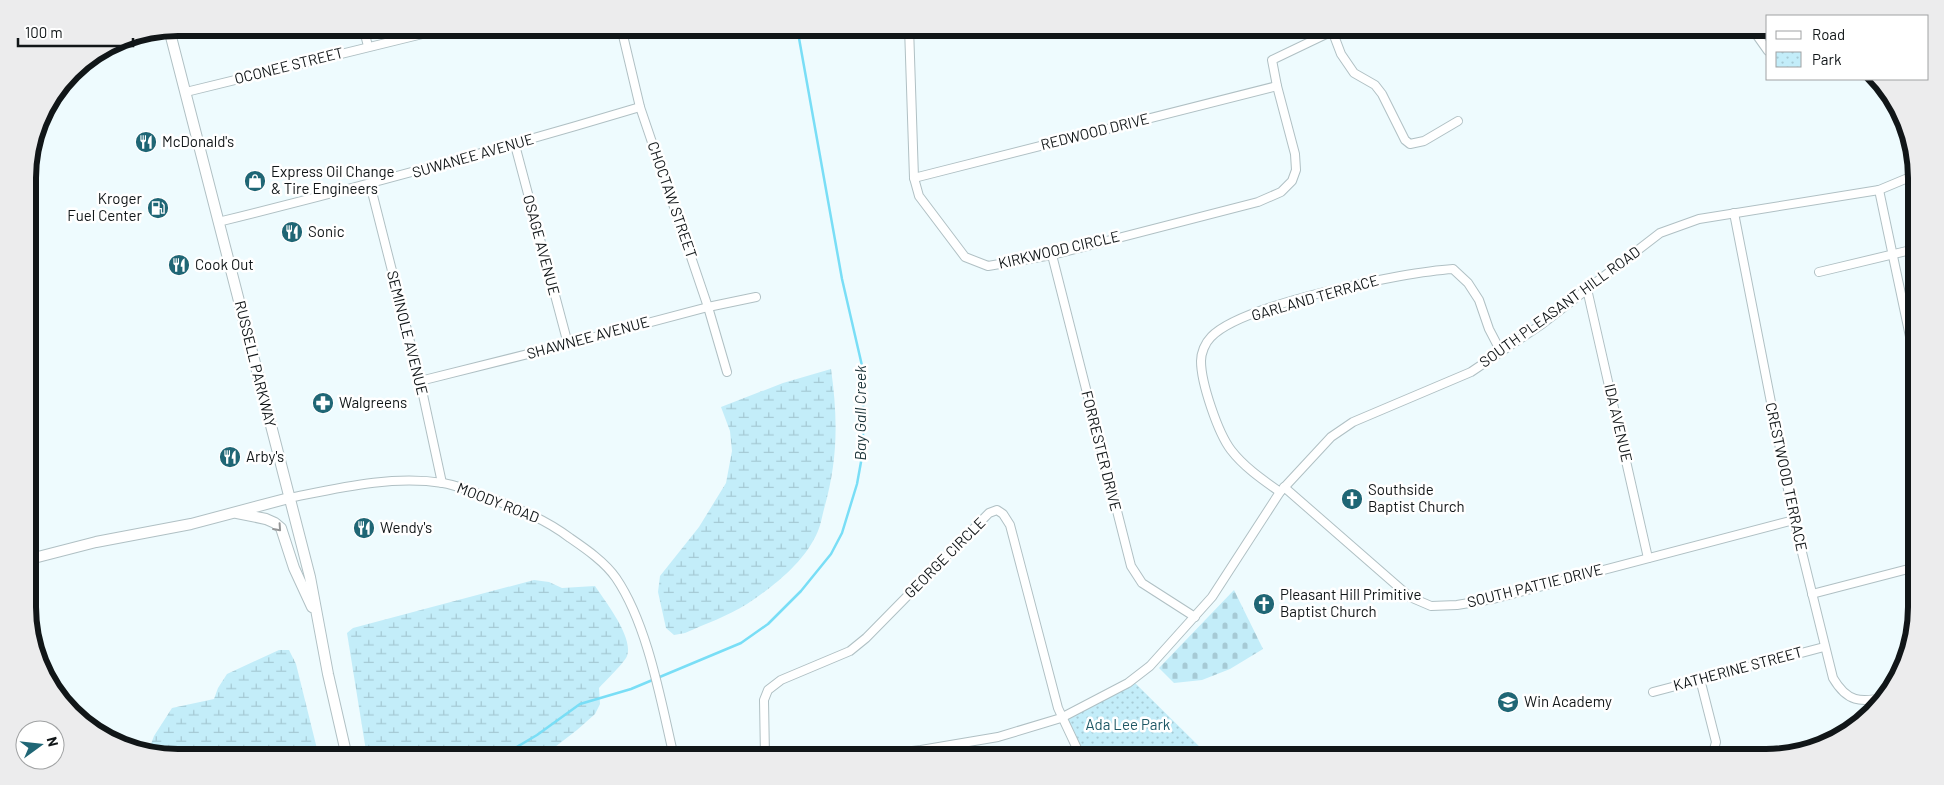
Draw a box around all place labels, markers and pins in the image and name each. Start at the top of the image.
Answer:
restaurant icon: McDonald's [134,130,158,154]
place label: McDonald's [162,132,234,150]
place label: Express Oil Change & Tire Engineers [271,162,395,197]
shop icon: Express Oil Change & Tire Engineers [243,169,267,193]
place label: Kroger Fuel Center [67,189,143,224]
fuel station icon: Kroger Fuel Center [146,196,170,220]
restaurant icon: Sonic [280,220,304,244]
place label: Sonic [308,222,345,240]
restaurant icon: Cook Out [167,253,191,277]
place label: Cook Out [195,255,254,273]
pharmacy icon: Walgreens [311,391,335,415]
place label: Walgreens [339,393,407,411]
restaurant icon: Arby's [218,445,242,469]
place label: Arby's [246,447,284,465]
place label: Southside Baptist Church [1368,480,1465,515]
church icon: Southside Baptist Church [1340,487,1364,511]
restaurant icon: Wendy's [352,516,376,540]
place label: Wendy's [380,518,432,536]
place label: Pleasant Hill Primitive Baptist Church [1280,585,1421,620]
church icon: Pleasant Hill Primitive Baptist Church [1252,592,1276,616]
school or university icon: Win Academy [1496,690,1520,714]
place label: Win Academy [1524,692,1612,710]

